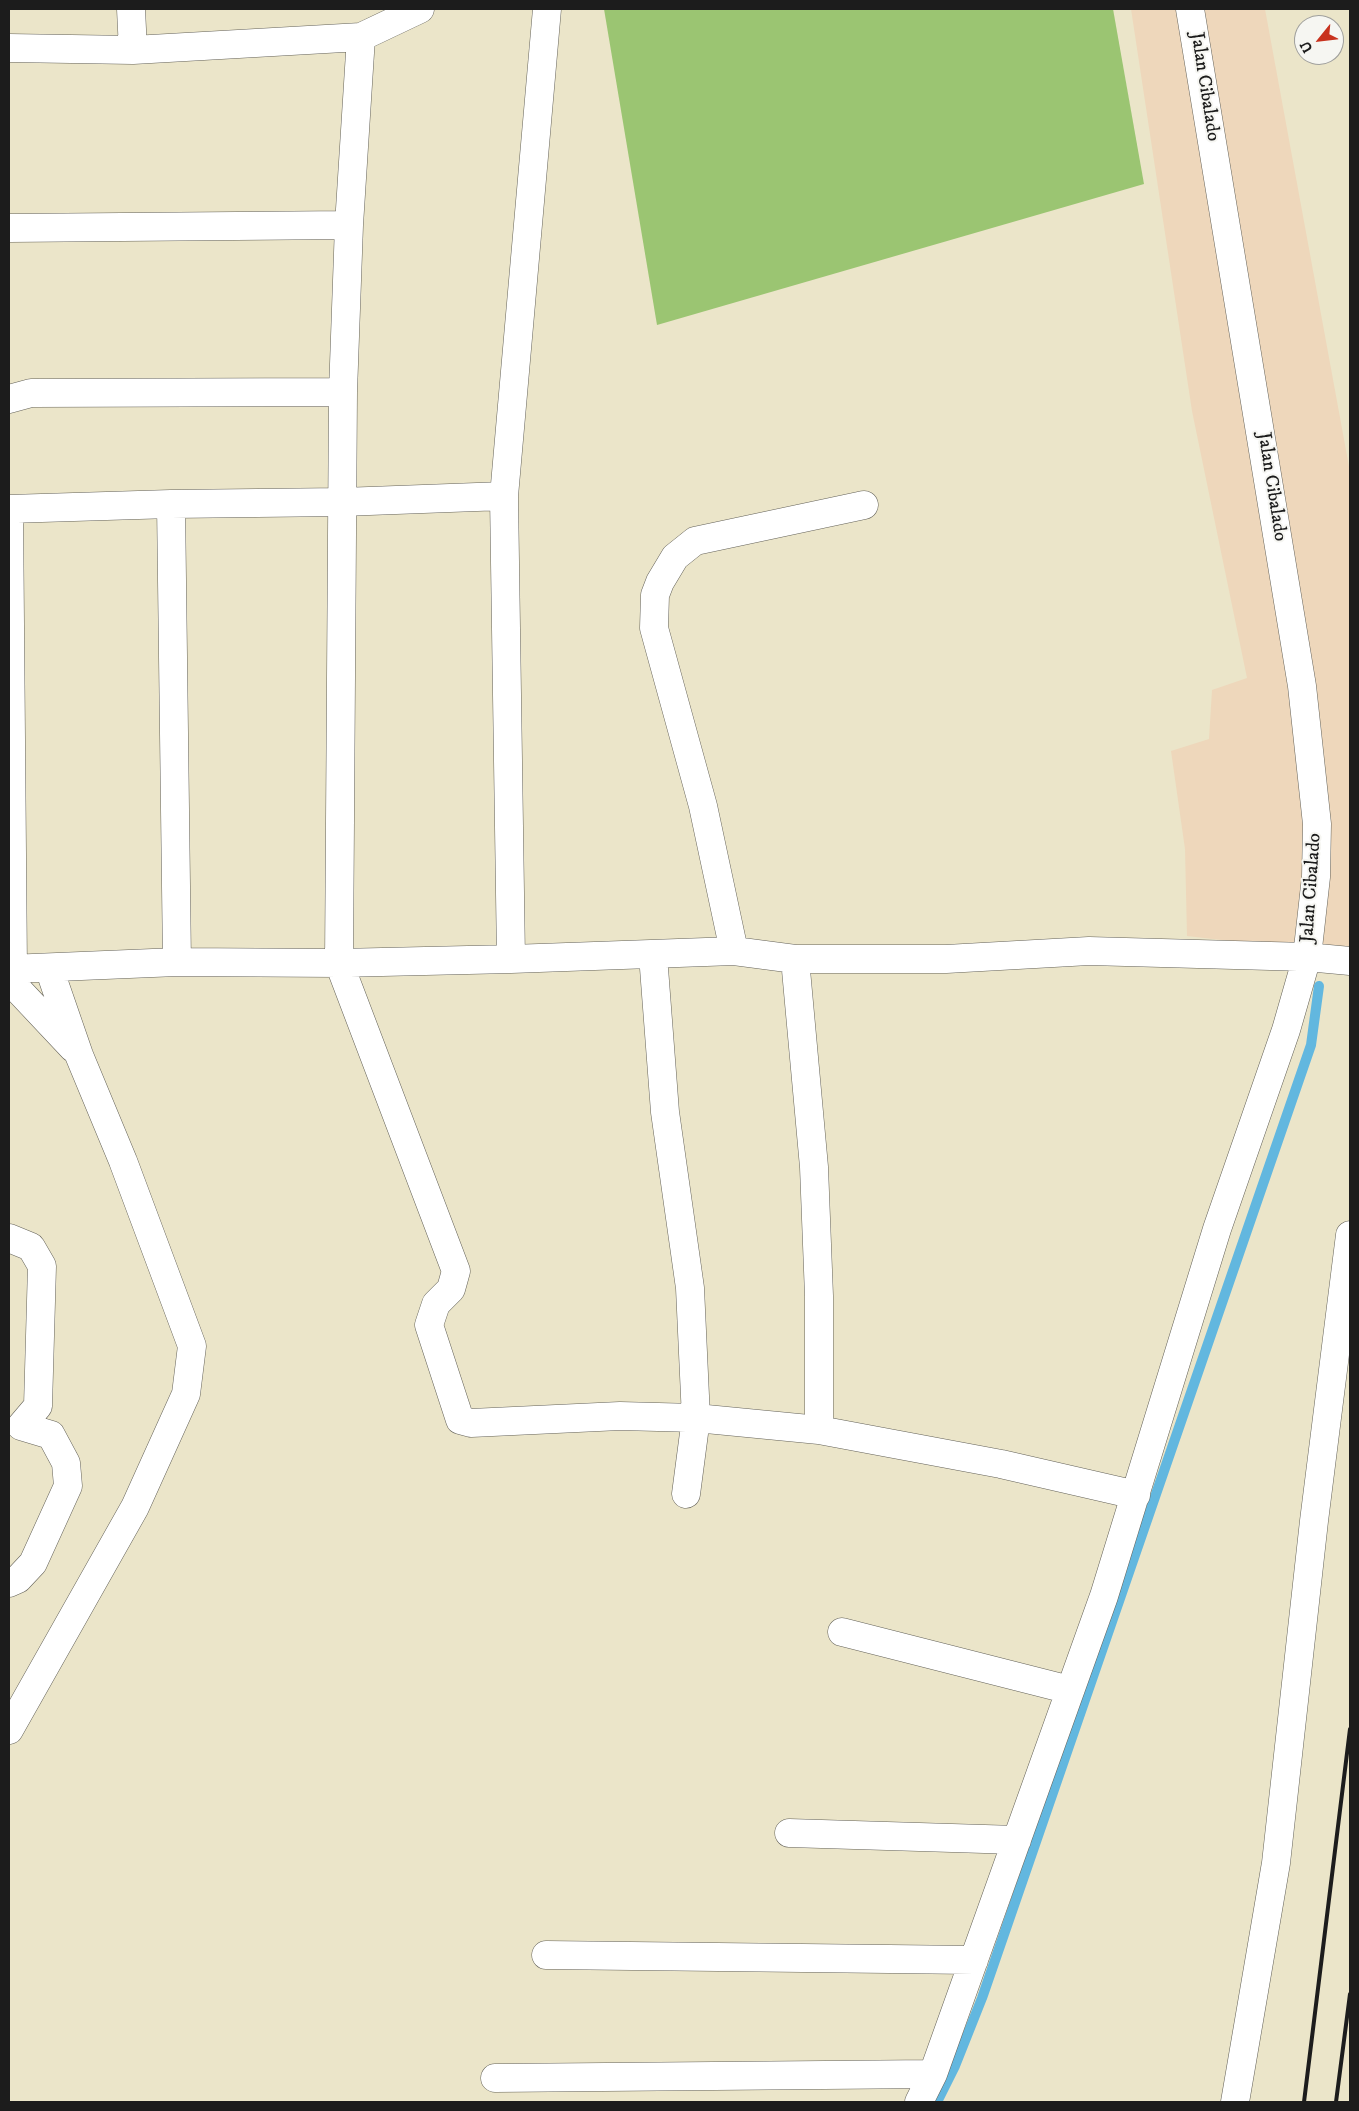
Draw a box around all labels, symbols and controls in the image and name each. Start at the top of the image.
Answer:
north arrow [1294,15,1344,65]
street label: Jalan Cibalado [1184,31,1224,143]
text: U [1296,38,1317,56]
street label: Jalan Cibalado [1251,431,1291,543]
street label: Jalan Cibalado [1297,832,1327,944]

